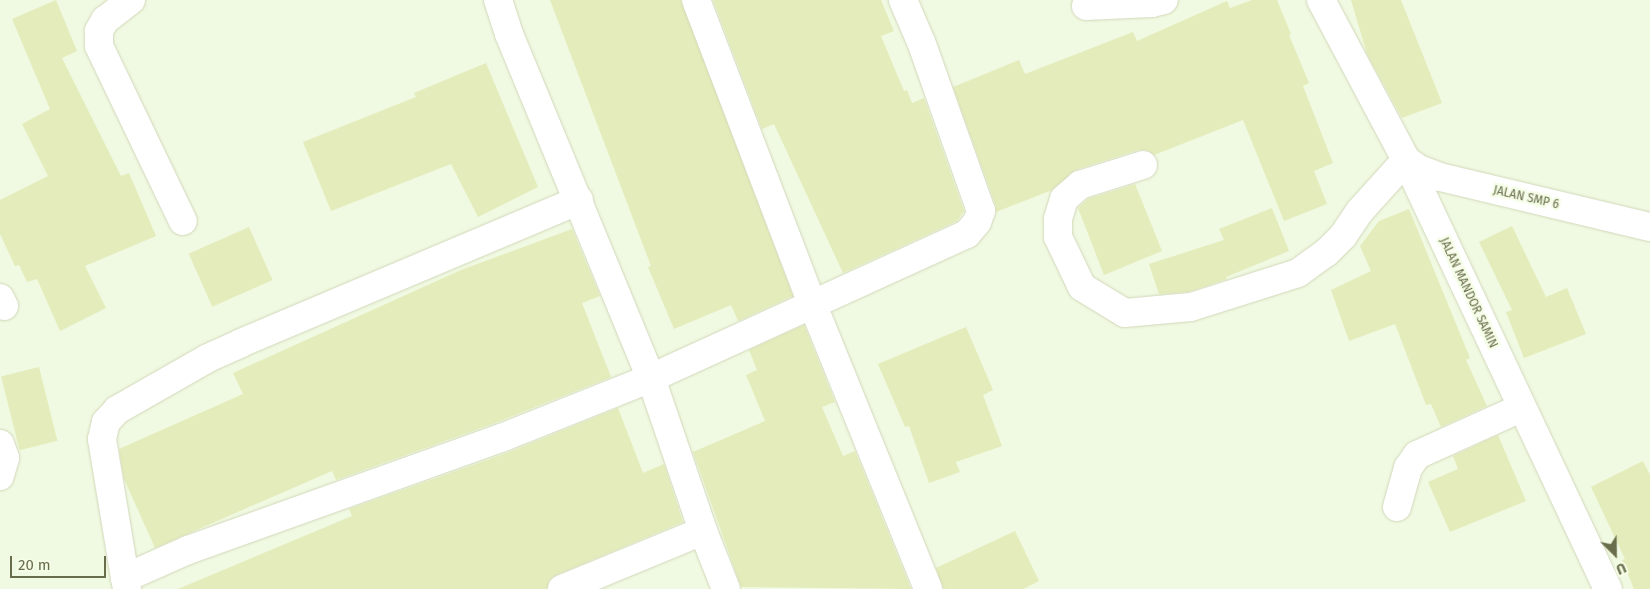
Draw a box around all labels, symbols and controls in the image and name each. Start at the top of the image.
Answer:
street label: JALAN SMP 6 [1492,183,1560,213]
street label: JALAN MANDOR SAMIN [1436,236,1500,350]
north arrow [1590,529,1640,579]
scale bar [12,546,109,578]
text: 20 m [18,556,51,574]
text: U [1614,559,1629,578]

